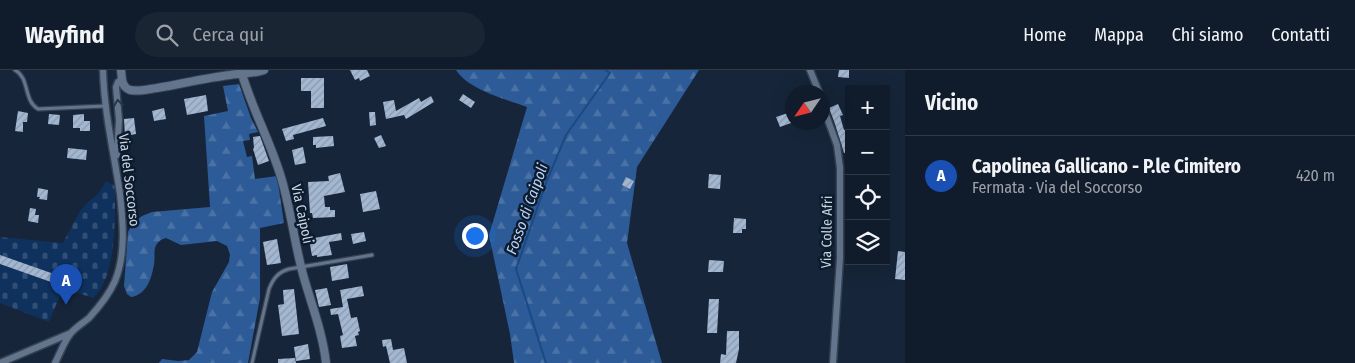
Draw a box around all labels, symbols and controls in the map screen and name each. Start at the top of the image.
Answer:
search box [135,12,485,57]
text: Wayfind [25,21,105,49]
icon: search [153,21,181,49]
text: Cerca qui [193,23,264,46]
text: Home [1023,24,1066,46]
text: Mappa [1094,24,1144,46]
text: Chi siamo [1172,24,1243,46]
text: Contatti [1271,24,1330,46]
north arrow [785,85,830,130]
map controls [845,85,890,265]
button: + [845,85,890,130]
text: Vicino [925,90,978,116]
one-way arrow [113,99,124,107]
button: − [845,130,890,175]
street label: Via del Soccorso [115,133,143,227]
text: Capolinea Gallicano - P.le Cimitero [972,155,1241,178]
water label: Fosso di Caipoli [502,161,552,257]
text: A [937,166,945,185]
text: 420 m [1296,166,1335,185]
button: locate [845,175,890,220]
text: Fermata · Via del Soccorso [972,178,1143,197]
street label: Via Caipoli [287,183,317,245]
street label: Via Colle Afri [818,196,836,268]
button: layers [845,220,890,265]
your location [462,223,488,249]
pin: A [50,264,82,305]

